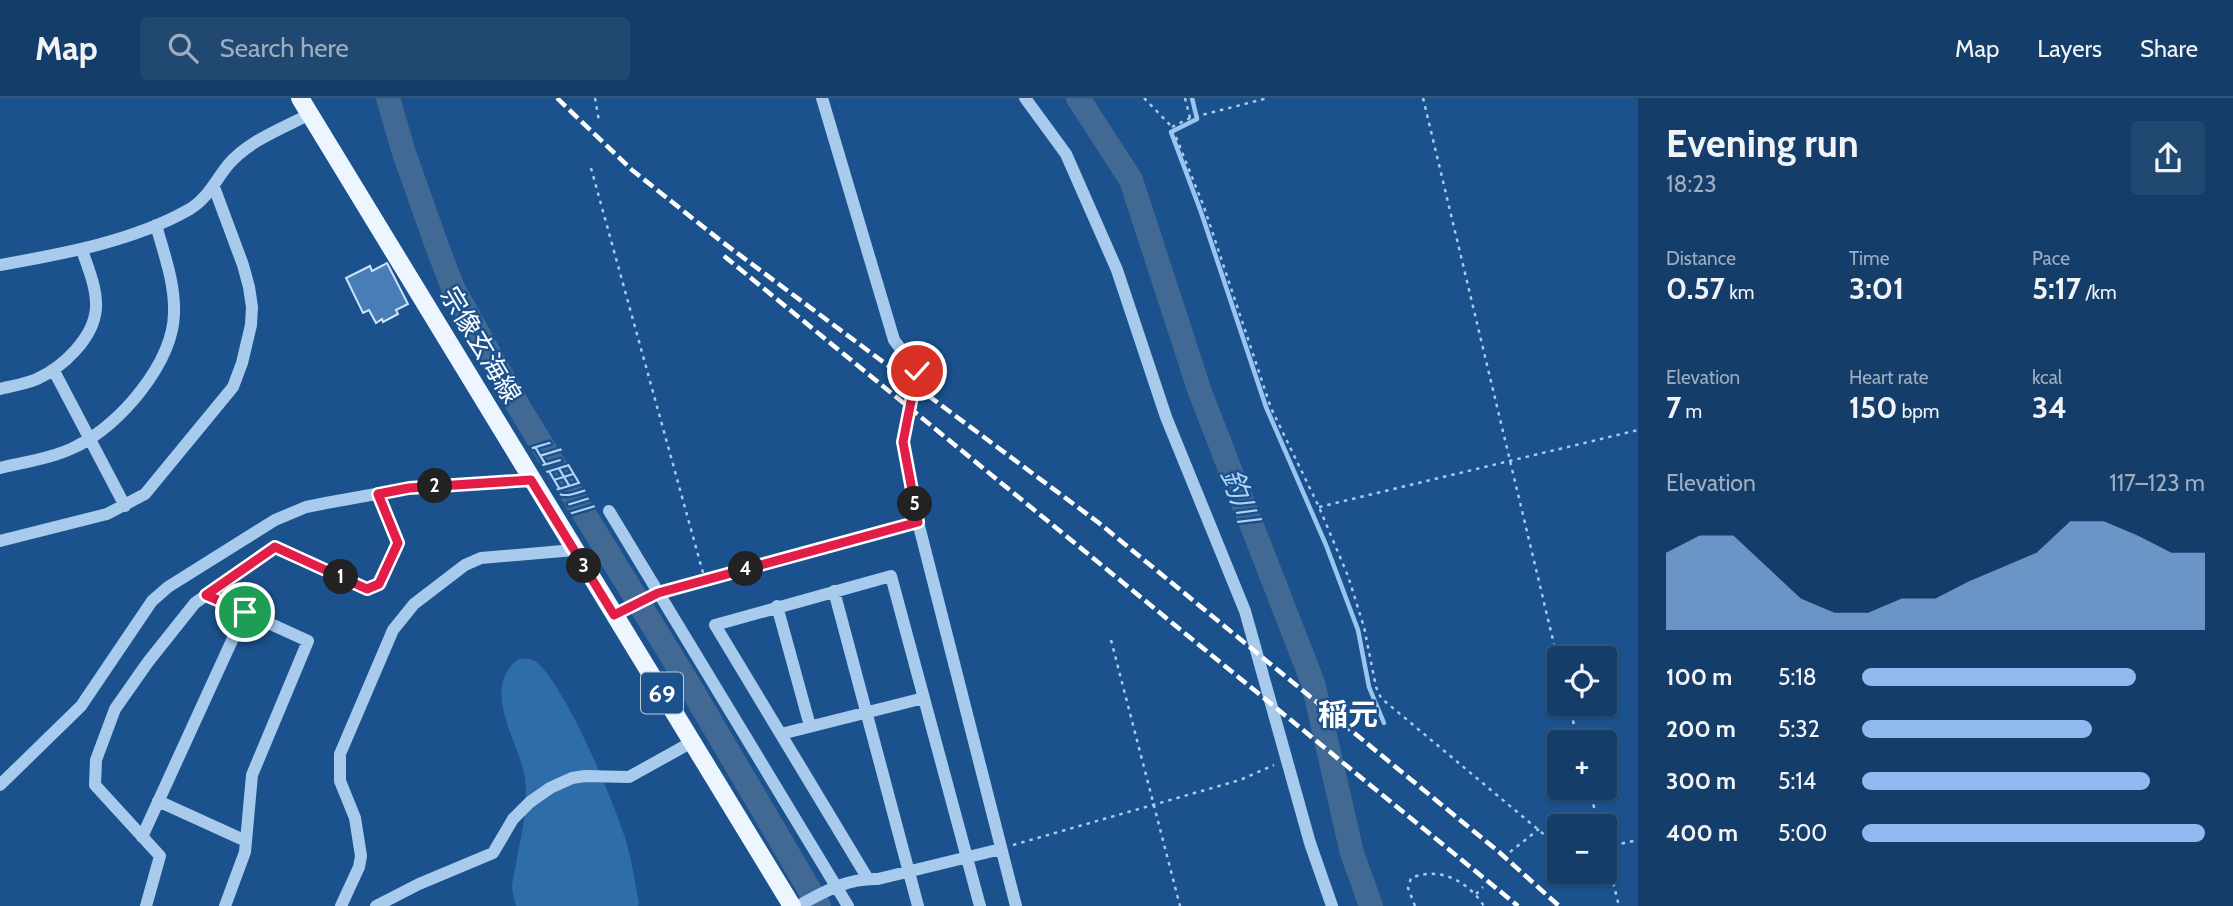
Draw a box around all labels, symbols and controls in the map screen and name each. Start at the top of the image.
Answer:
search box [140,17,630,80]
text: Map [35,28,98,68]
icon: search [164,29,202,67]
text: Search here [220,32,349,64]
text: Map [1955,34,1999,63]
text: Layers [2037,34,2102,63]
text: Share [2140,34,2198,63]
text: Evening run [1666,120,1859,167]
button: share [2131,121,2205,195]
text: 18:23 [1666,170,1717,198]
text: Distance [1666,247,1736,270]
text: Time [1849,247,1889,270]
text: Pace [2032,247,2070,270]
text: 0.57 [1666,270,1725,307]
text: 3:01 [1849,270,1904,307]
text: 5:17 [2032,270,2081,307]
street label: 宗像玄海線 [434,281,528,409]
text: km [1725,281,1754,304]
text: /km [2081,281,2117,304]
pin [887,341,947,401]
icon: check [898,352,936,390]
text: Elevation [1666,366,1740,389]
text: Heart rate [1849,366,1929,389]
text: kcal [2032,366,2062,389]
text: 7 [1666,389,1681,426]
text: 150 [1849,389,1897,426]
text: 34 [2032,389,2067,426]
text: m [1681,400,1702,423]
text: bpm [1897,400,1939,423]
water label: 山田川 [526,430,600,522]
water label: 釣川 [1214,464,1267,531]
pin: 2 [418,468,452,504]
text: Elevation [1666,469,1756,497]
text: 117–123 m [2109,469,2205,497]
text: 2 [429,474,440,497]
pin: 5 [898,486,932,522]
text: 5 [909,492,920,515]
pin: 3 [566,548,602,584]
pin: 4 [728,552,764,587]
text: 3 [578,554,589,577]
text: 4 [740,557,751,580]
pin: 1 [324,560,358,594]
text: 1 [337,565,344,588]
pin [215,582,275,642]
icon: arrive [226,593,264,631]
map controls [1547,646,1617,884]
button: locate [1547,646,1617,716]
text: 100 m [1666,663,1732,691]
text: 5:18 [1778,663,1817,691]
road number: 69 [641,672,683,714]
district label: 稲元 [1318,696,1378,733]
text: 200 m [1666,715,1736,743]
text: 5:32 [1778,715,1820,743]
button: + [1547,730,1617,800]
text: 300 m [1666,767,1736,795]
text: 5:14 [1778,767,1816,795]
button: − [1547,814,1617,884]
text: 400 m [1666,819,1738,847]
text: 5:00 [1778,819,1827,847]

